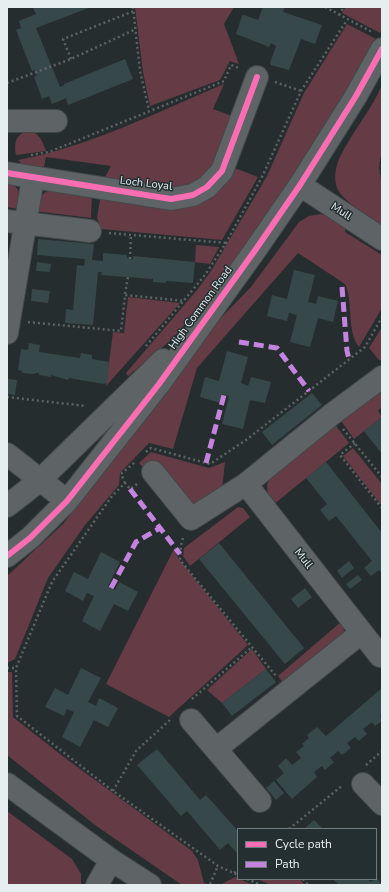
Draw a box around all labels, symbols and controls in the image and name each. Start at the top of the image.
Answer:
street label: Loch Loyal [119,174,173,194]
street label: Mull [328,200,354,224]
street label: High Common Road [167,264,235,352]
street label: Mull [291,546,315,572]
legend [237,828,377,880]
text: Cycle path [275,836,332,852]
text: Path [275,856,300,872]

